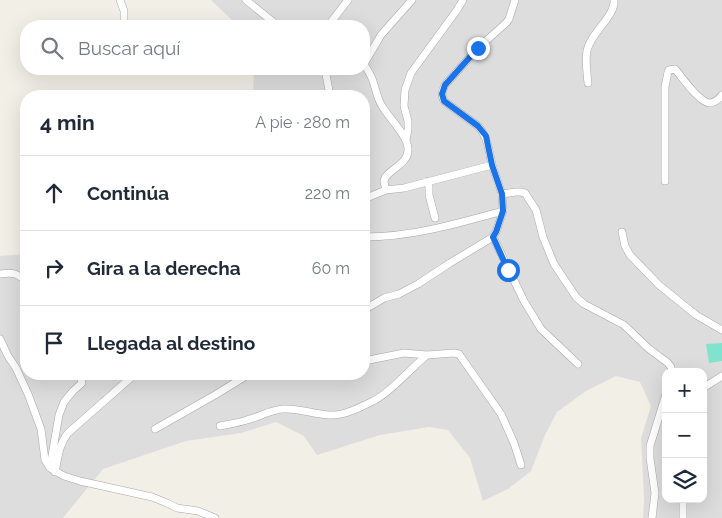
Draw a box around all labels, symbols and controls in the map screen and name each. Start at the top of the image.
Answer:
search box [20,20,370,75]
icon: search [38,34,66,62]
text: Buscar aquí [78,37,180,59]
route end [467,37,490,60]
text: 4 min [40,110,95,135]
text: A pie · 280 m [255,113,350,132]
icon: ahead [40,179,68,207]
text: Continúa [87,182,169,204]
text: 220 m [305,184,350,203]
icon: right [40,254,68,282]
text: Gira a la derecha [87,257,241,279]
text: 60 m [312,259,350,278]
route start [497,259,520,282]
icon: arrive [40,329,68,357]
text: Llegada al destino [87,332,255,354]
map controls [662,368,707,503]
button: + [662,368,707,413]
button: − [662,413,707,458]
button: layers [662,458,707,503]

